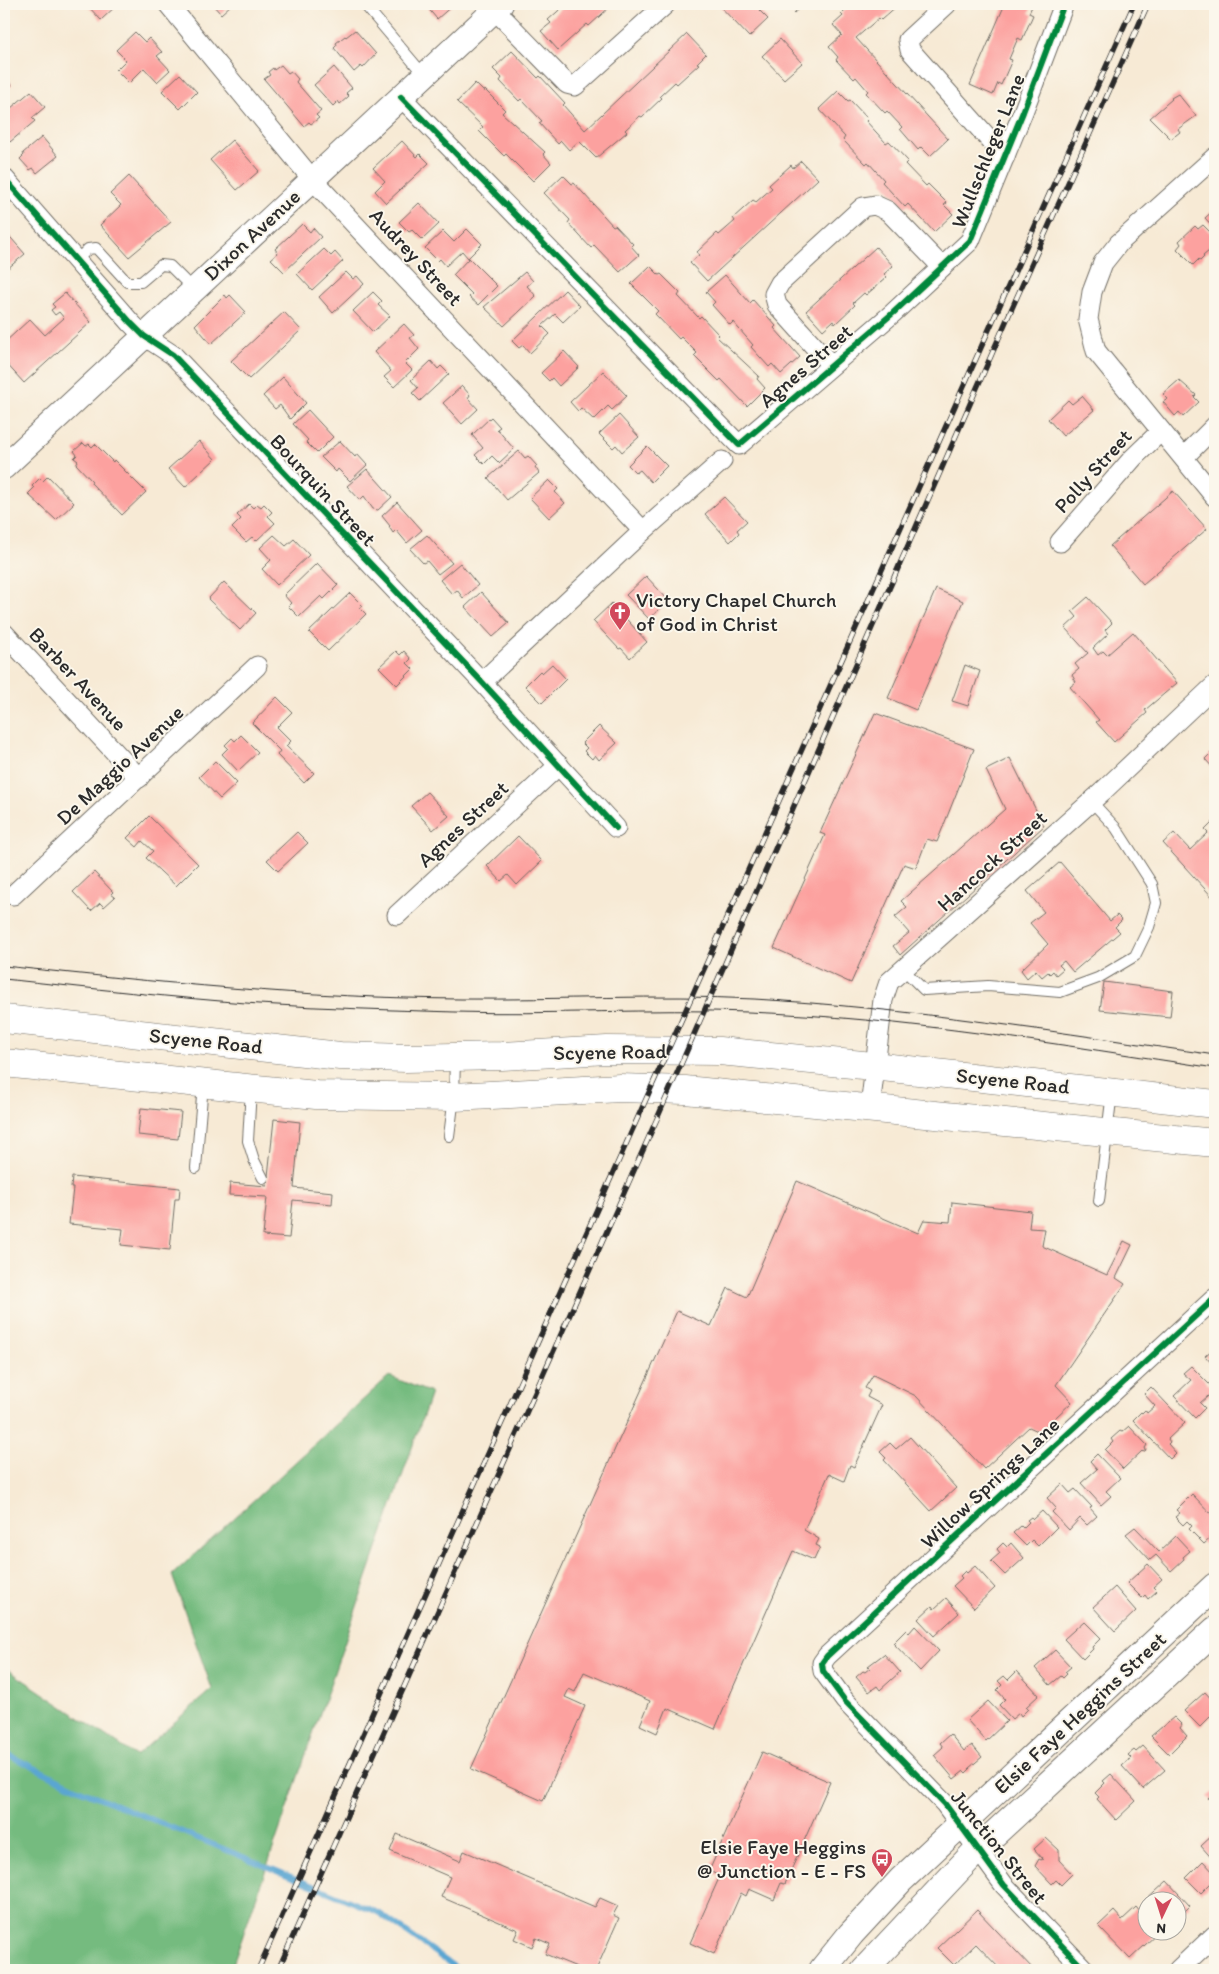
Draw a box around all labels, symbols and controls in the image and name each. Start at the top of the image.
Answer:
street label: Wullschleger Lane [945,70,1030,232]
street label: Dixon Avenue [198,184,305,286]
street label: Audrey Street [365,203,468,311]
street label: Agnes Street [754,318,857,413]
street label: Polly Street [1048,424,1137,518]
street label: Bourquin Street [265,428,382,551]
place label: Victory Chapel Church of God in Christ [636,587,837,636]
church icon: Victory Chapel Church of God in Christ [608,600,632,631]
street label: Barber Avenue [24,622,133,736]
street label: De Maggio Avenue [51,699,188,830]
street label: Agnes Street [412,775,513,872]
street label: Hancock Street [932,805,1052,916]
street label: Scyene Road [148,1022,264,1059]
street label: Scyene Road [553,1038,668,1065]
street label: Scyene Road [955,1062,1071,1099]
street label: Willow Springs Lane [915,1412,1064,1554]
street label: Elsie Faye Heggins Street [988,1626,1171,1799]
street label: Junction Street [946,1785,1053,1909]
place label: Elsie Faye Heggins @ Junction - E - FS [697,1834,866,1883]
bus stop icon: Elsie Faye Heggins @ Junction - E - FS [870,1847,894,1878]
north arrow [1136,1892,1186,1942]
text: N [1156,1920,1166,1937]

